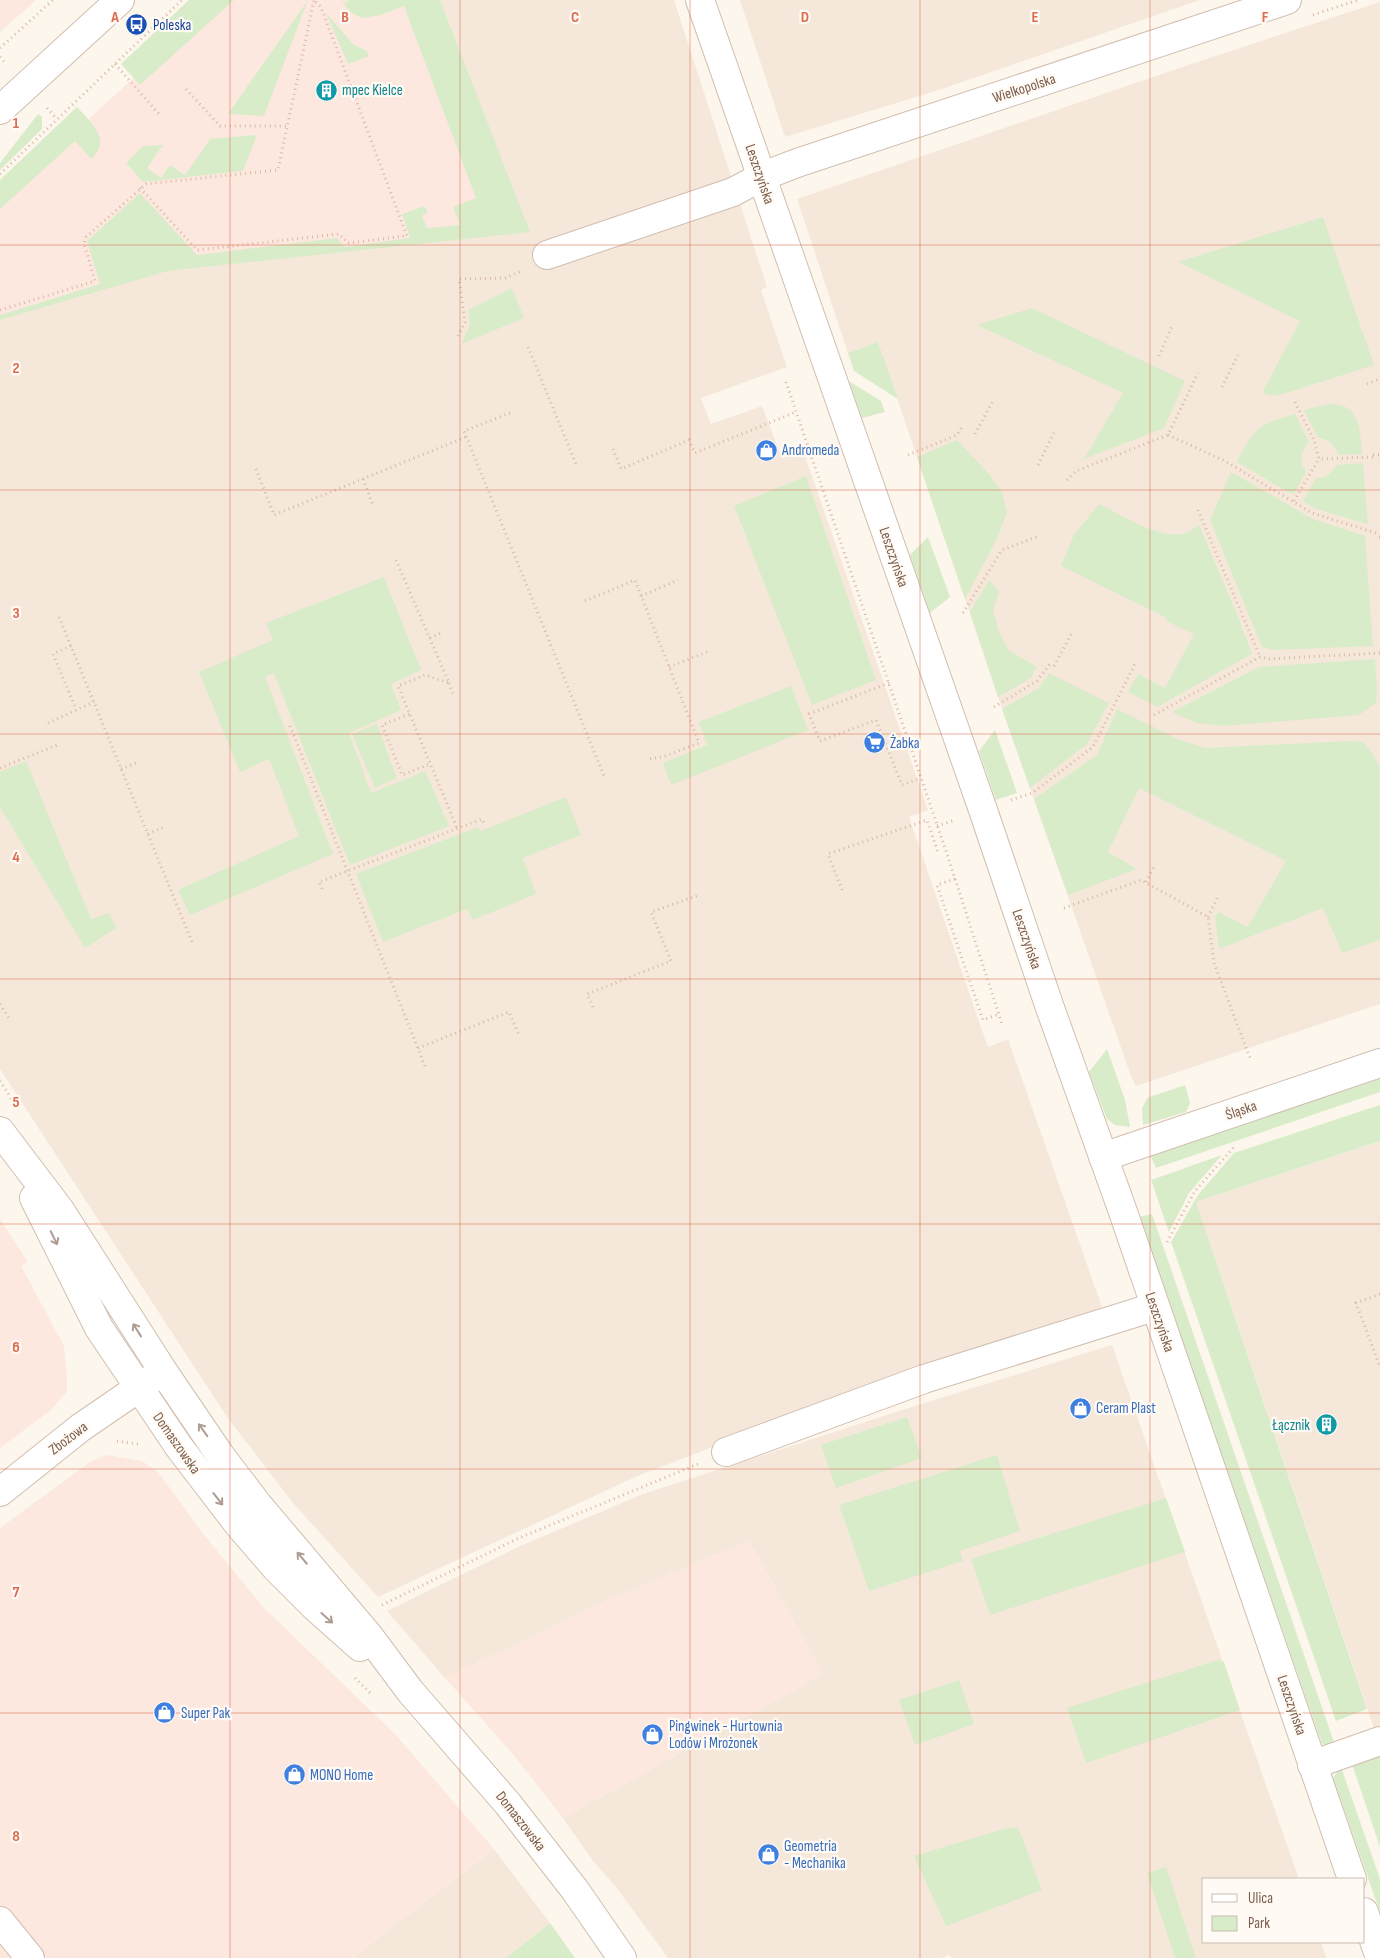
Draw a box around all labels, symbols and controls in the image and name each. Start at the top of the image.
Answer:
text: A [110,8,119,27]
text: B [341,8,349,27]
text: C [571,8,579,27]
text: D [801,8,809,27]
text: E [1032,8,1039,27]
text: F [1262,8,1269,27]
bus stop icon: Poleska [125,13,149,37]
place label: Poleska [153,16,191,35]
street label: Wielkopolska [990,69,1058,108]
building icon: mpec Kielce [314,78,338,102]
place label: mpec Kielce [342,81,403,100]
text: 1 [13,114,20,133]
street label: Leszczyńska [740,142,779,207]
text: 2 [12,359,20,378]
shop icon: Andromeda [754,438,778,462]
place label: Andromeda [781,441,840,460]
street label: Leszczyńska [874,525,913,590]
text: 3 [12,604,20,623]
supermarket icon: Żabka [862,731,886,755]
place label: Żabka [890,734,920,753]
text: 4 [12,848,20,867]
street label: Leszczyńska [1007,907,1046,972]
text: 5 [12,1093,20,1112]
street label: Śląska [1223,1096,1260,1125]
one-way arrow [49,1230,59,1245]
street label: Leszczyńska [1140,1290,1179,1355]
one-way arrow [132,1324,142,1338]
text: 6 [12,1338,20,1357]
shop icon: Ceram Plast [1068,1396,1092,1420]
place label: Ceram Plast [1096,1399,1156,1418]
street label: Domaszowska [148,1409,205,1478]
building icon: Łącznik [1314,1413,1338,1437]
place label: Łącznik [1271,1416,1310,1435]
street label: Zbożowa [45,1417,92,1459]
one-way arrow [198,1423,208,1437]
one-way arrow [212,1492,223,1505]
one-way arrow [297,1552,308,1565]
text: 7 [13,1583,20,1602]
one-way arrow [321,1613,334,1624]
street label: Leszczyńska [1272,1673,1311,1738]
shop icon: Super Pak [153,1701,177,1725]
place label: Super Pak [181,1704,231,1723]
place label: Pingwinek - Hurtownia Lodów i Mrożonek [669,1717,783,1753]
shop icon: Pingwinek - Hurtownia Lodów i Mrożonek [641,1723,665,1747]
shop icon: MONO Home [282,1763,306,1787]
place label: MONO Home [310,1766,373,1785]
street label: Domaszowska [491,1788,550,1855]
text: 8 [12,1827,20,1846]
place label: Geometria - Mechanika [784,1837,846,1873]
shop icon: Geometria - Mechanika [756,1843,780,1867]
legend [1202,1878,1365,1943]
text: Ulica [1248,1889,1273,1908]
text: Park [1248,1914,1270,1933]

